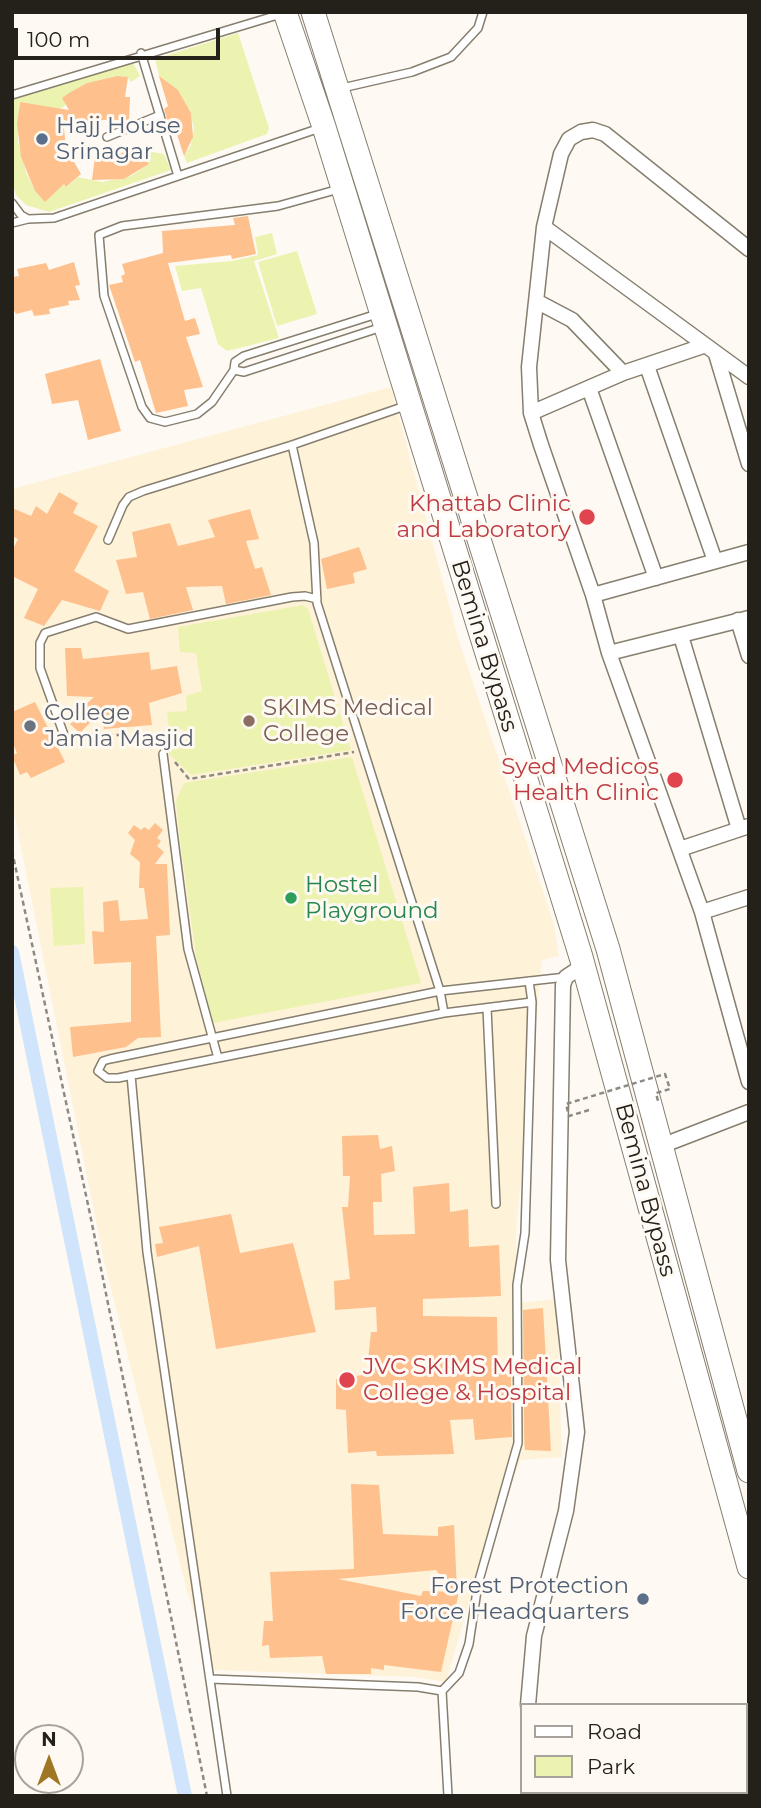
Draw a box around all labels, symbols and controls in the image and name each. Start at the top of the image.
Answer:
scale bar [18,14,224,58]
text: 100 m [27,27,90,52]
place label: Hajj House Srinagar [56,112,181,166]
marker: Hajj House Srinagar [34,131,50,147]
place label: Khattab Clinic and Laboratory [396,490,571,544]
marker: Khattab Clinic and Laboratory [577,507,597,527]
street label: Bemina Bypass [445,557,523,735]
place label: SKIMS Medical College [263,694,433,748]
place label: College Jamia Masjid [44,699,194,753]
marker: SKIMS Medical College [241,713,257,729]
marker: College Jamia Masjid [22,718,38,734]
place label: Syed Medicos Health Clinic [501,753,659,807]
marker: Syed Medicos Health Clinic [665,770,685,790]
place label: Hostel Playground [305,871,439,925]
marker: Hostel Playground [283,890,299,906]
street label: Bemina Bypass [609,1100,681,1280]
place label: JVC SKIMS Medical College & Hospital [363,1353,582,1407]
marker: JVC SKIMS Medical College & Hospital [337,1370,357,1390]
place label: Forest Protection Force Headquarters [400,1572,629,1626]
marker: Forest Protection Force Headquarters [635,1591,651,1607]
legend [520,1703,747,1794]
text: Road [587,1719,642,1744]
north arrow [14,1724,84,1794]
text: N [41,1728,57,1751]
text: Park [587,1754,635,1779]

